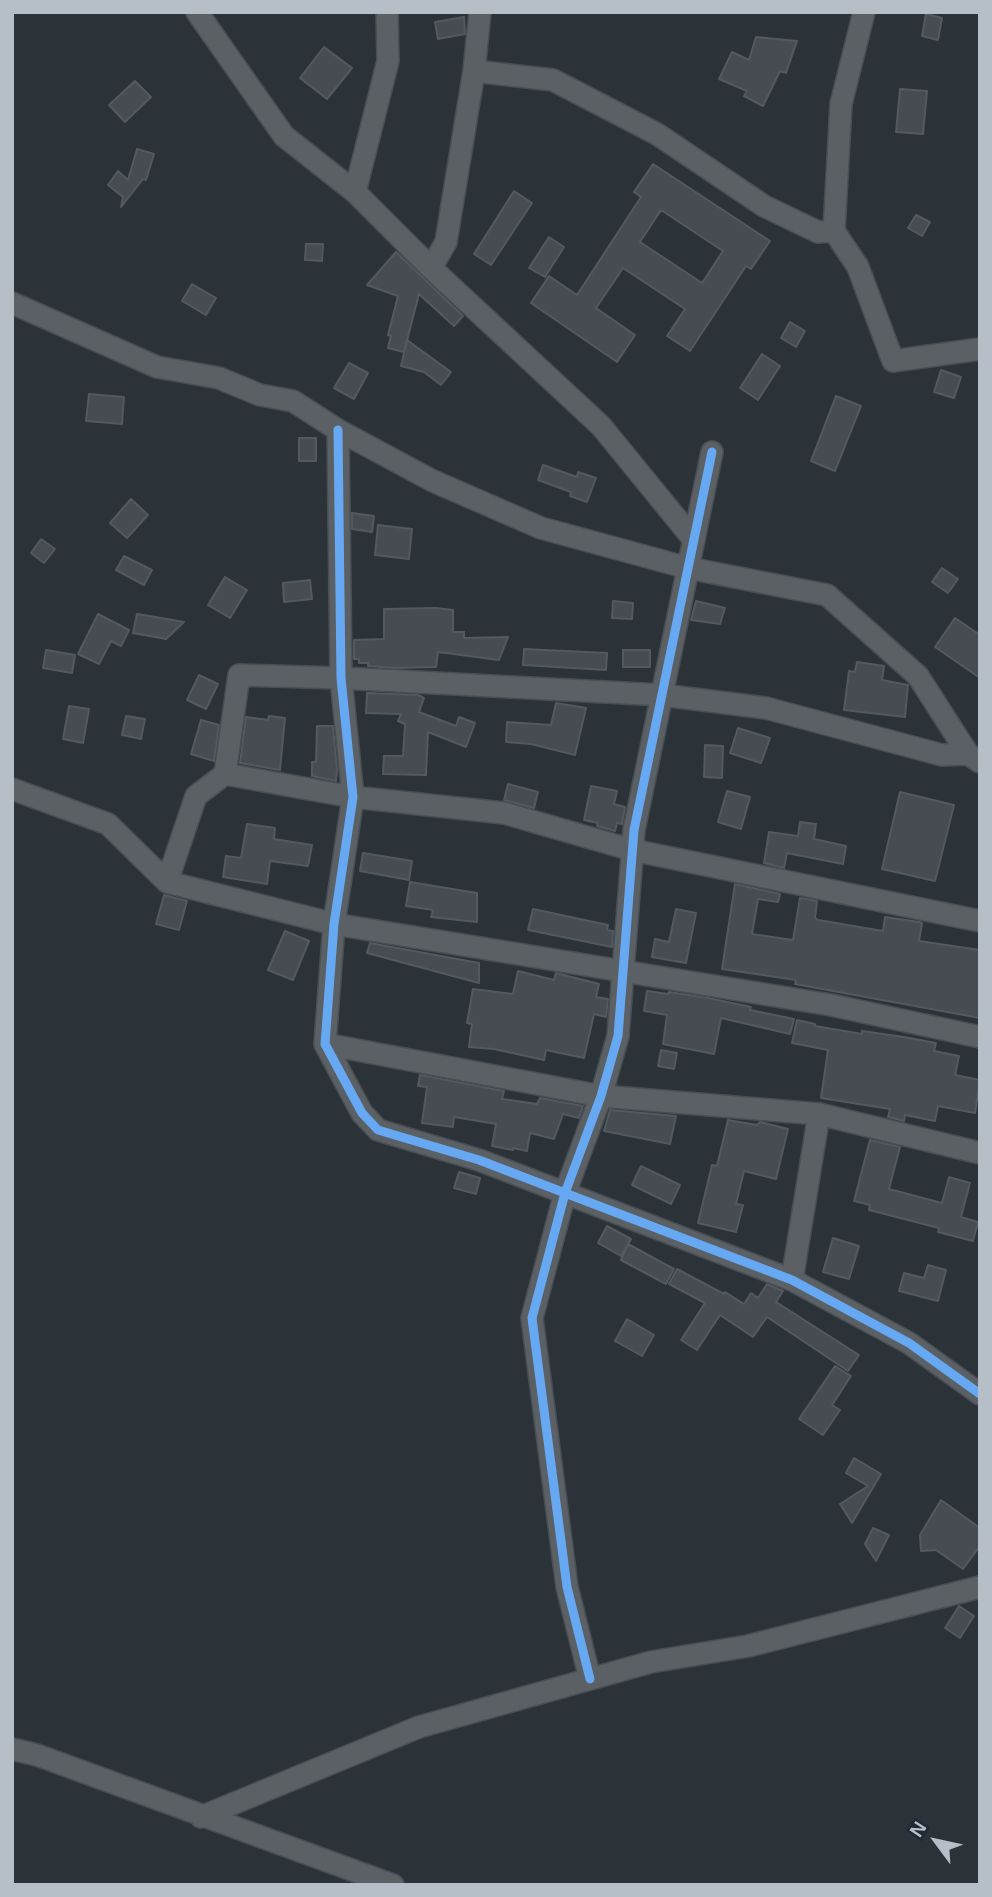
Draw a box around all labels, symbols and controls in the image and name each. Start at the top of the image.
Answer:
north arrow [901,1806,971,1876]
text: N [905,1818,931,1841]

